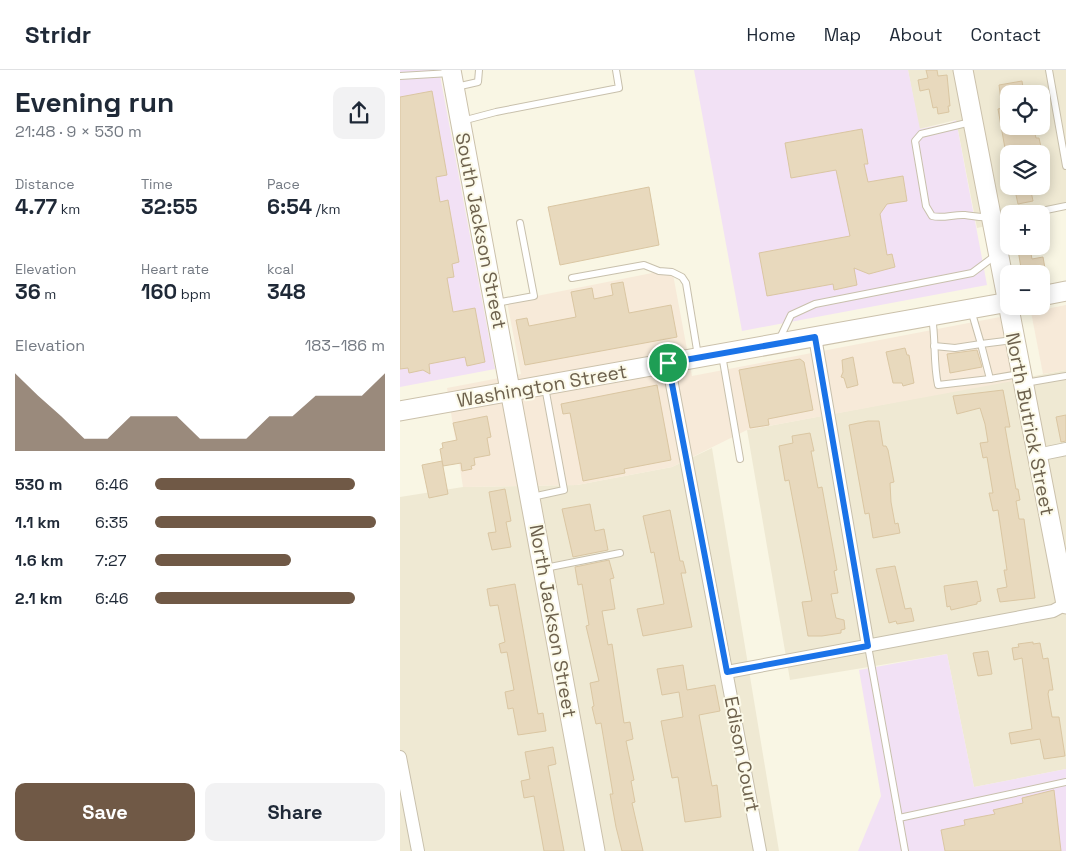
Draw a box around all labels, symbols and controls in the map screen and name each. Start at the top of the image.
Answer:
text: Stridr [25,19,91,50]
text: Home [747,23,796,46]
text: Map [824,23,861,46]
text: About [889,23,943,46]
text: Contact [971,23,1041,46]
text: Evening run [15,84,174,120]
map controls [1000,85,1050,315]
button: locate [1000,85,1050,135]
button: share [333,87,385,139]
text: 21:48 · 9 × 530 m [15,121,142,142]
street label: South Jackson Street [450,131,512,331]
button: layers [1000,145,1050,195]
text: Distance [15,175,75,193]
text: Time [141,175,173,193]
text: Pace [267,175,300,193]
text: 4.77 [15,193,57,220]
text: 32:55 [141,193,198,220]
text: 6:54 [267,193,312,220]
text: km [57,200,80,218]
text: /km [312,200,341,218]
button: + [1000,205,1050,255]
text: Elevation [15,260,76,278]
text: Heart rate [141,260,209,278]
text: kcal [267,260,294,278]
button: − [1000,265,1050,315]
text: 36 [15,278,41,305]
text: 160 [141,278,177,305]
text: 348 [267,278,306,305]
text: m [41,285,56,303]
text: bpm [177,285,211,303]
street label: North Butrick Street [1000,330,1060,518]
text: Elevation [15,335,85,356]
text: 183–186 m [305,335,385,356]
pin [647,342,689,384]
icon: arrive [654,349,682,377]
street label: Washington Street [455,359,629,413]
text: 530 m [15,474,62,495]
text: 6:46 [95,474,129,495]
text: 1.1 km [15,512,60,533]
text: 6:35 [95,512,128,533]
street label: North Jackson Street [524,522,582,720]
text: 1.6 km [15,550,63,571]
text: 7:27 [95,550,127,571]
text: 2.1 km [15,588,62,609]
text: 6:46 [95,588,129,609]
street label: Edison Court [719,694,765,814]
button: Save [15,783,195,841]
button: Share [205,783,385,841]

